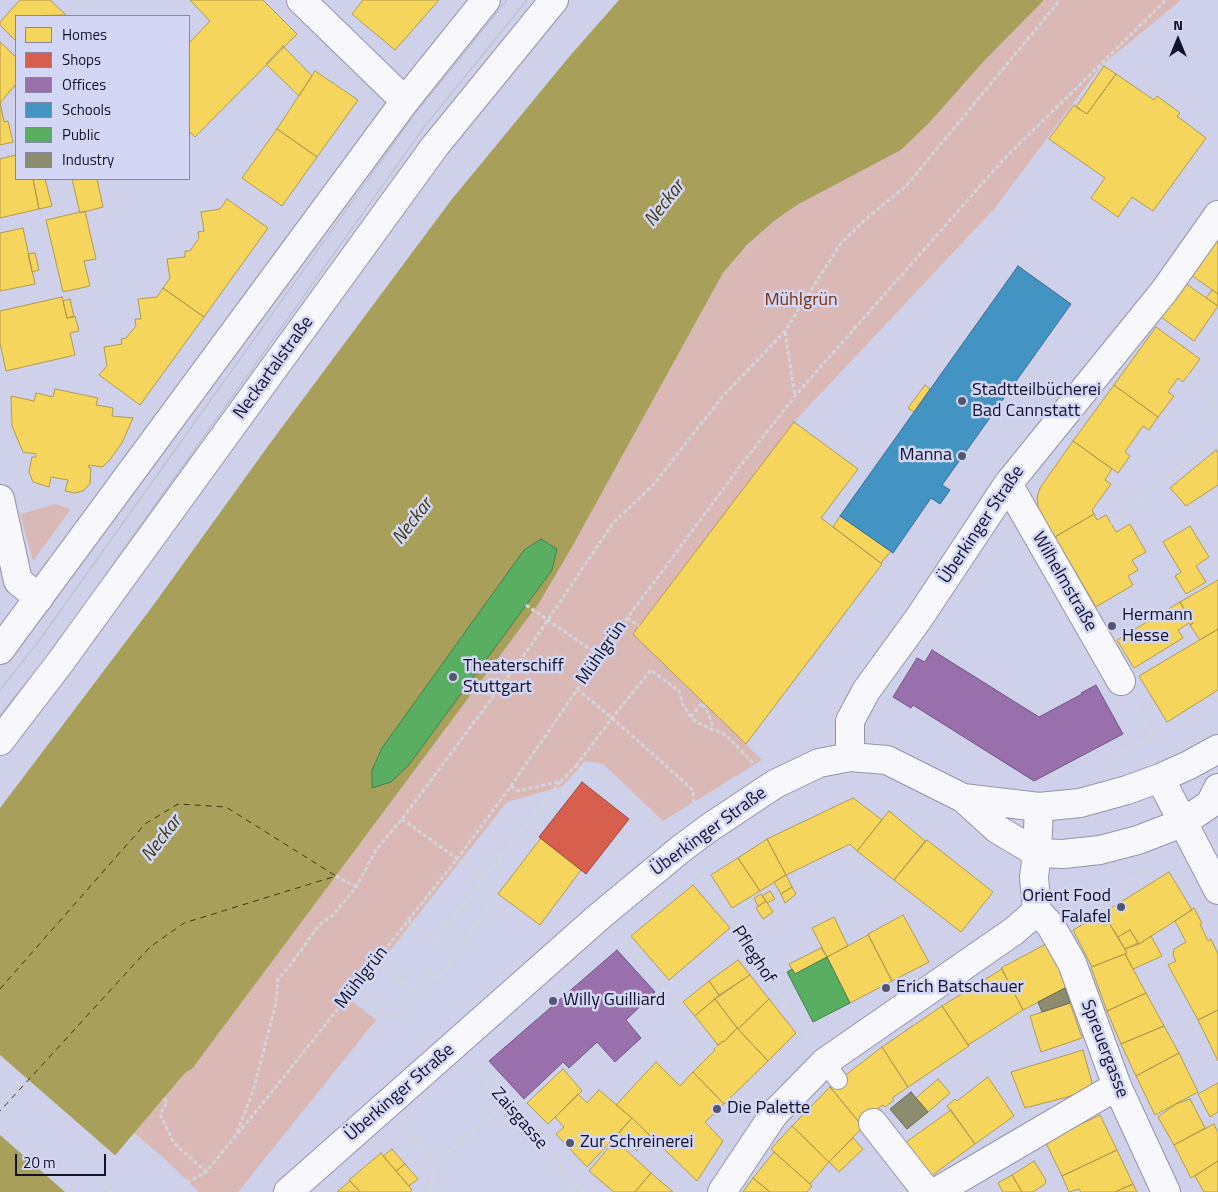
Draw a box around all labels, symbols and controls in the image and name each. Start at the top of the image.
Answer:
text: N [1173,14,1183,35]
legend [15,15,190,180]
north arrow [1153,15,1203,65]
text: Homes [62,23,107,46]
text: Shops [62,48,101,71]
text: Offices [62,73,106,96]
text: Schools [62,98,111,121]
text: Public [62,123,100,146]
text: Industry [62,148,114,171]
water label: Neckar [640,176,690,232]
park label: Mühlgrün [764,290,838,312]
street label: Neckartalstraße [230,312,318,424]
place label: Stadtteilbücherei Bad Cannstatt [972,380,1101,422]
marker: Stadtteilbücherei Bad Cannstatt [956,395,968,407]
place label: Manna [900,445,952,467]
marker: Manna [956,450,968,462]
street label: Überkinger Straße [935,462,1029,588]
water label: Neckar [388,494,438,550]
street label: Wilhelmstraße [1027,528,1101,636]
place label: Hermann Hesse [1122,605,1193,648]
street label: Mühlgrün [572,617,632,689]
marker: Hermann Hesse [1106,620,1118,632]
place label: Theaterschiff Stuttgart [463,656,564,699]
marker: Theaterschiff Stuttgart [447,671,459,683]
street label: Überkinger Straße [647,783,771,881]
water label: Neckar [137,811,187,867]
place label: Orient Food Falafel [1022,886,1111,929]
marker: Orient Food Falafel [1115,901,1127,913]
street label: Pfleghof [726,922,780,988]
street label: Mühlgrün [331,943,393,1013]
place label: Erich Batschauer [896,977,1024,999]
marker: Erich Batschauer [880,982,892,994]
place label: Willy Guilliard [563,990,665,1012]
marker: Willy Guilliard [547,995,559,1007]
street label: Spreuergasse [1075,997,1133,1101]
street label: Überkinger Straße [341,1040,459,1146]
street label: Zaisgasse [486,1084,552,1154]
place label: Die Palette [727,1098,810,1120]
marker: Die Palette [711,1103,723,1115]
place label: Zur Schreinerei [580,1132,693,1154]
marker: Zur Schreinerei [564,1137,576,1149]
scale bar [18,1144,109,1176]
text: 20 m [23,1151,56,1174]

